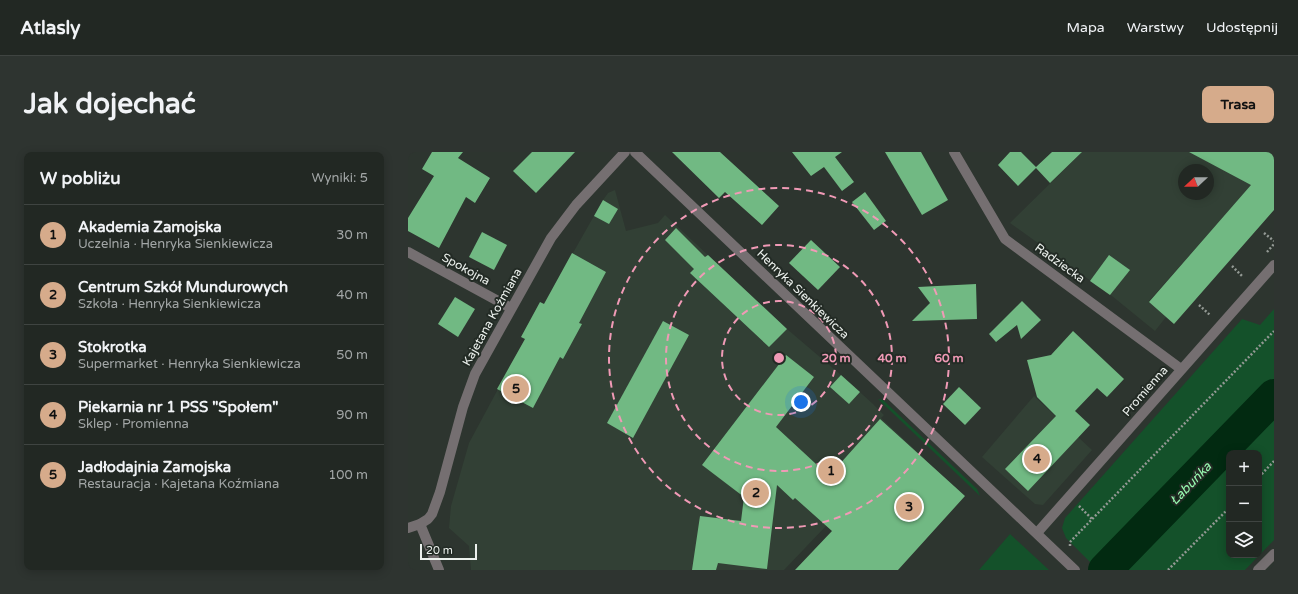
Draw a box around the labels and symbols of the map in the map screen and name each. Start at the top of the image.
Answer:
north arrow [1178,164,1214,200]
street label: Radziecka [1032,240,1088,286]
street label: Henryka Sienkiewicza [754,246,852,342]
street label: Spokojna [439,250,493,288]
street label: Kajetana Koźmiana [459,266,525,368]
centre of rings [772,351,786,365]
text: 20 m [821,351,851,365]
text: 40 m [877,351,907,365]
text: 60 m [934,351,964,365]
street label: Promienna [1119,363,1171,419]
pin: 5 [503,374,529,404]
your location [791,392,811,412]
pin: 4 [1024,444,1050,474]
pin: 1 [818,456,844,486]
water label: Łabuńka [1166,459,1215,508]
pin: 2 [743,478,769,508]
pin: 3 [896,492,922,522]
scale bar [420,542,477,561]

